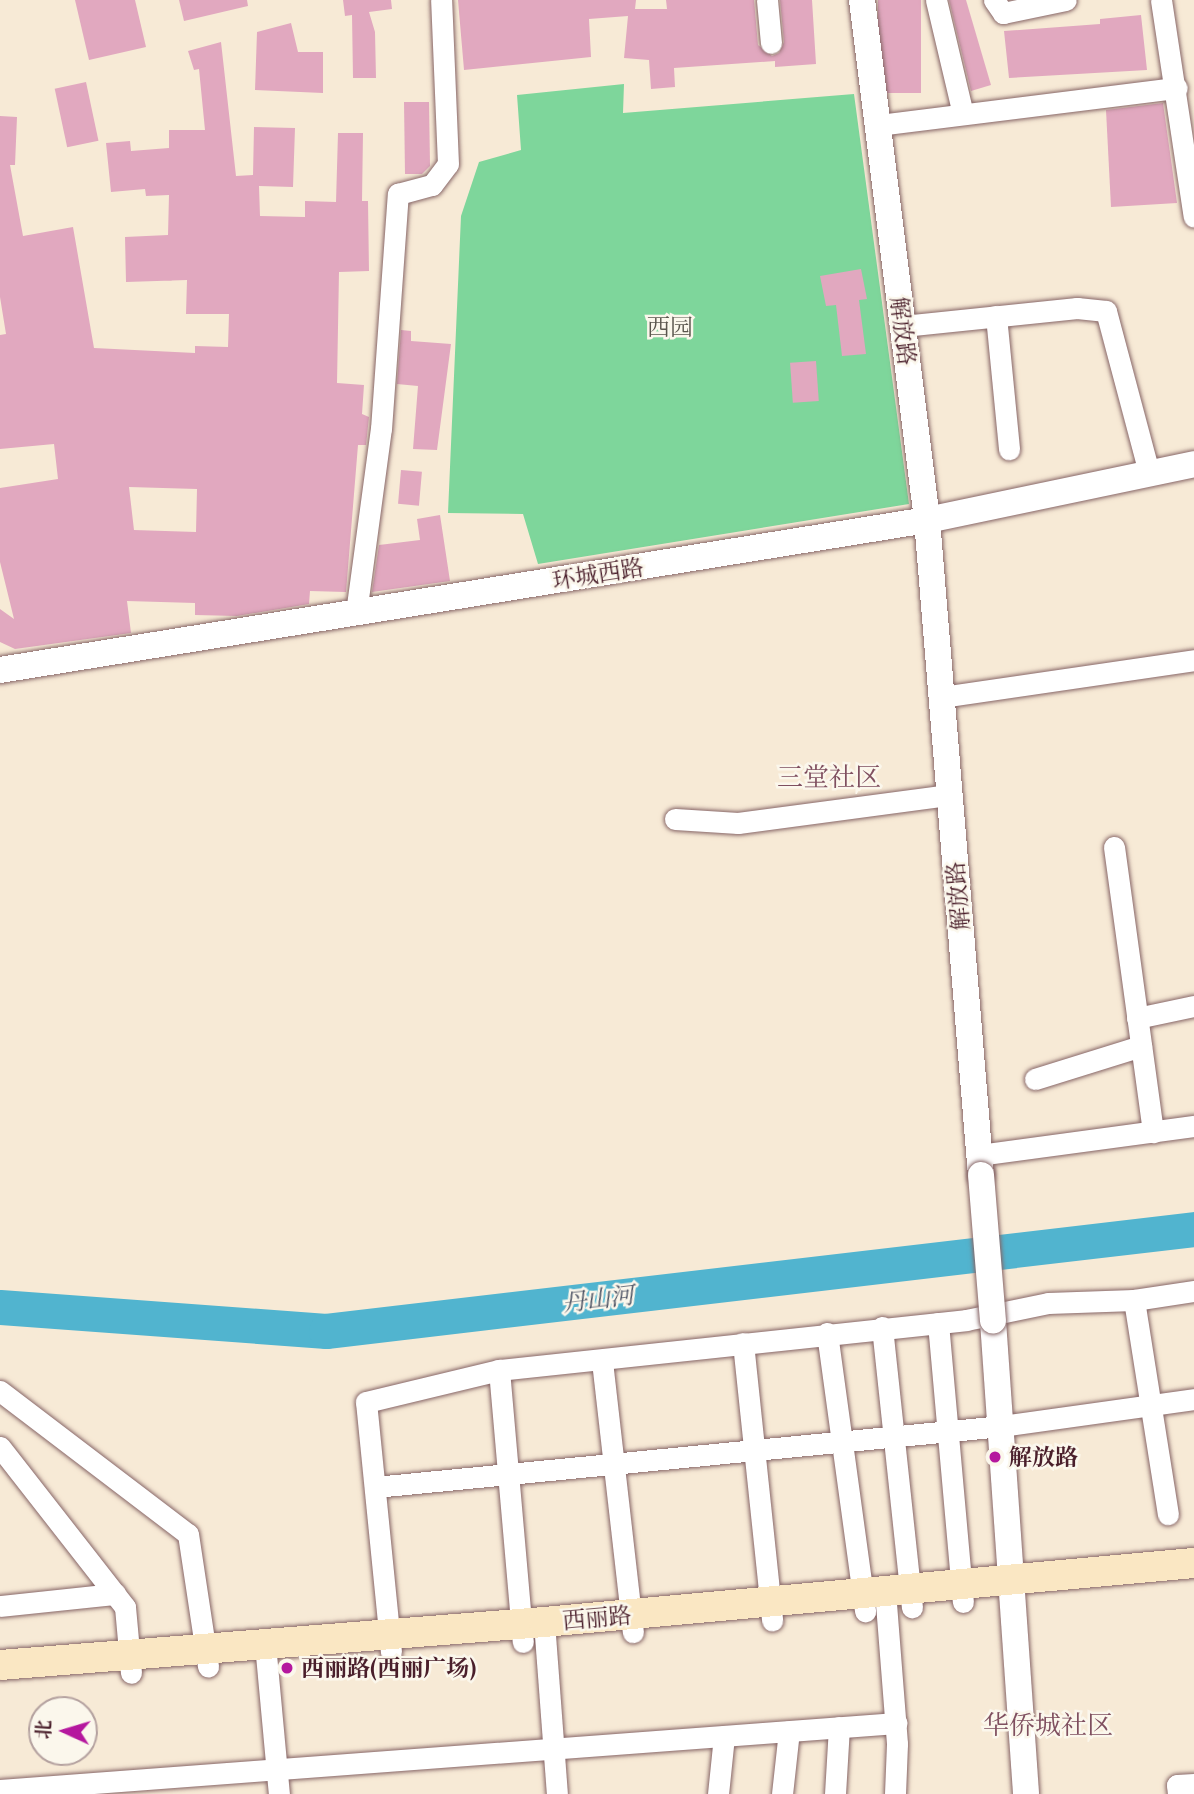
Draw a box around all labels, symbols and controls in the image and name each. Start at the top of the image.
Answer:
street label: 解放路 [885,295,921,367]
park label: 西园 [647,313,693,341]
street label: 环城西路 [550,553,646,595]
district label: 三堂社区 [777,762,881,794]
street label: 解放路 [941,860,975,932]
water label: 丹山河 [561,1280,635,1318]
place label: 解放路 [1009,1443,1078,1471]
marker: 解放路 [987,1449,1003,1465]
street label: 西丽路 [561,1601,633,1635]
place label: 西丽路(西丽广场) [301,1654,476,1682]
marker: 西丽路(西丽广场) [279,1660,295,1676]
north arrow [28,1696,98,1766]
district label: 华侨城社区 [983,1710,1113,1742]
text: 北 [31,1719,56,1740]

